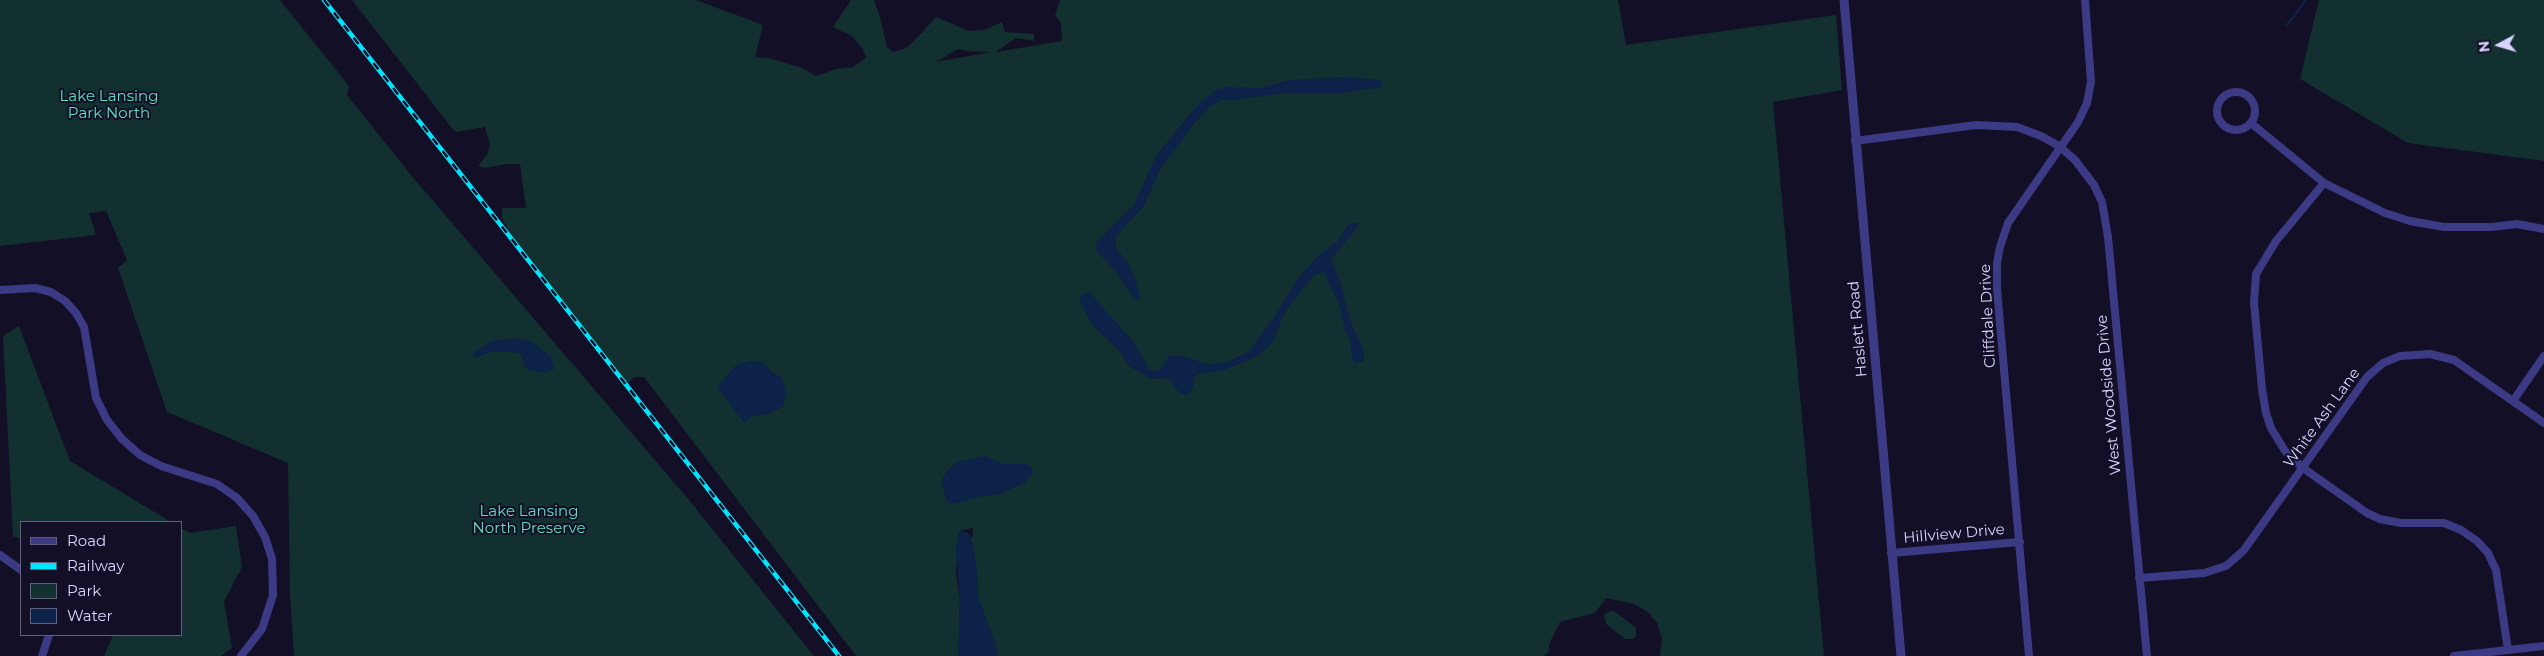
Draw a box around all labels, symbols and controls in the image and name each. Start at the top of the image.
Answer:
north arrow [2474,20,2524,70]
text: N [2475,40,2494,53]
park label: Lake Lansing Park North [60,88,158,123]
street label: Cliffdale Drive [1976,264,2000,368]
street label: Haslett Road [1845,280,1871,378]
street label: West Woodside Drive [2093,314,2125,476]
street label: White Ash Lane [2280,365,2364,471]
park label: Lake Lansing North Preserve [473,503,585,538]
legend [20,521,182,636]
street label: Hillview Drive [1903,521,2005,547]
text: Road [67,531,106,550]
text: Railway [67,556,124,575]
text: Park [67,581,101,600]
text: Water [67,606,113,625]

